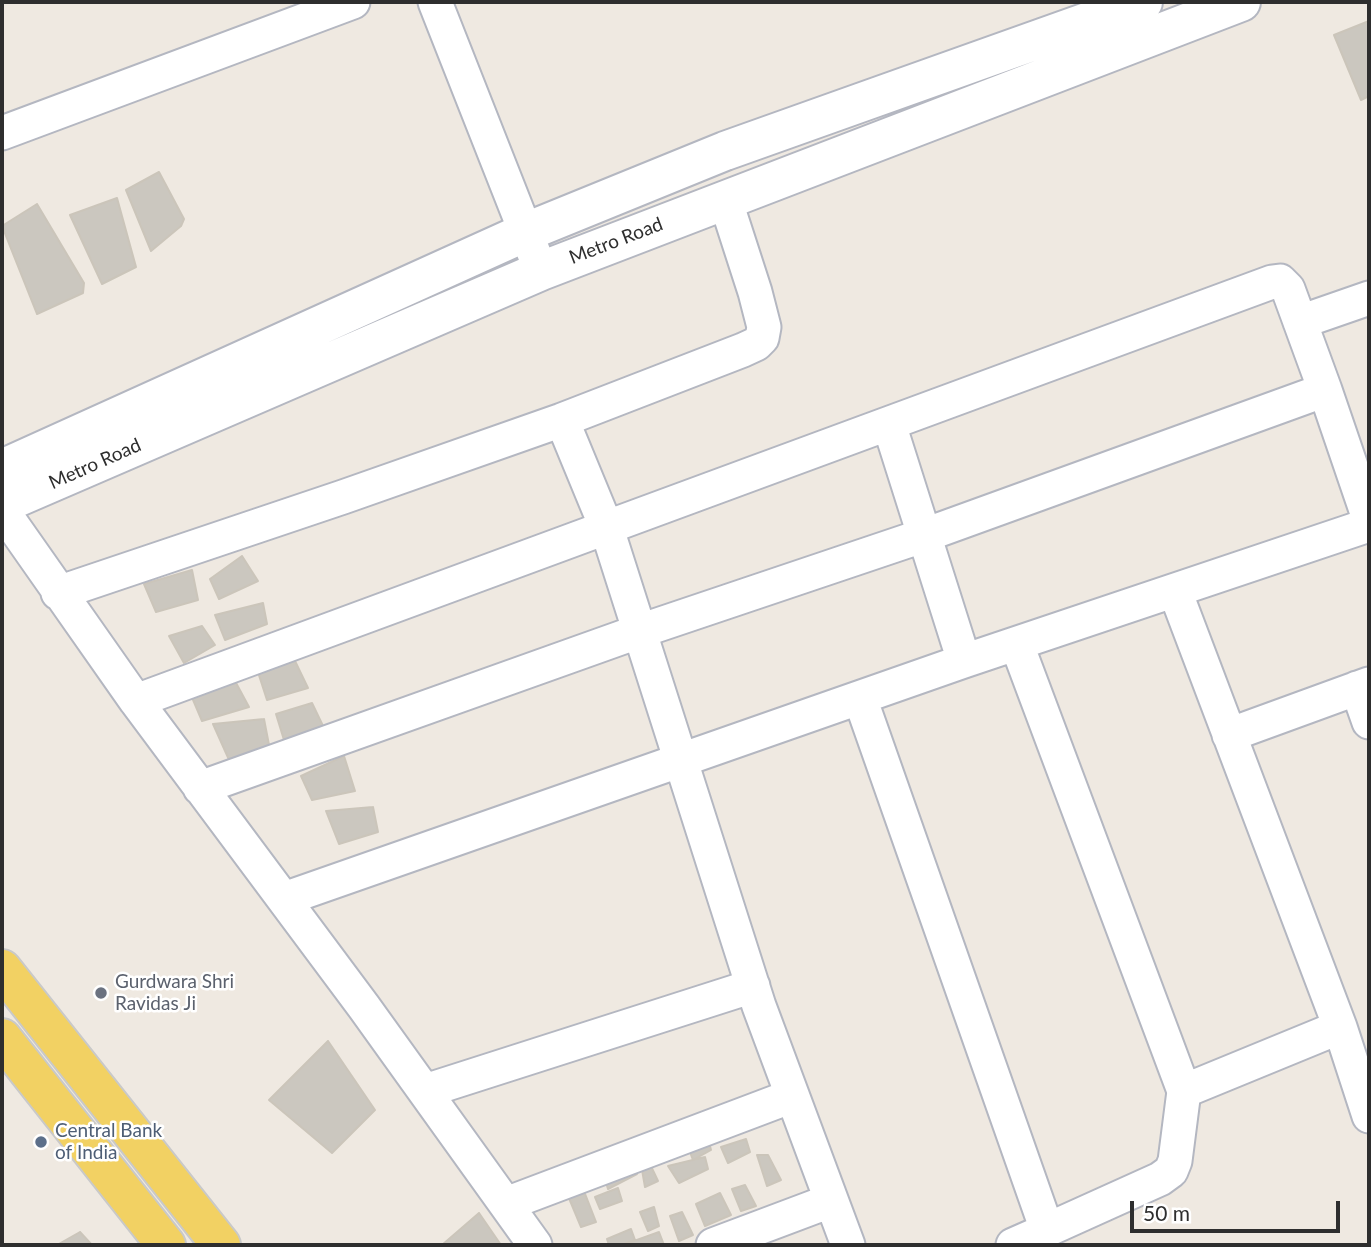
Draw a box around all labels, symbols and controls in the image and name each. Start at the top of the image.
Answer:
street label: Metro Road [566,213,666,269]
street label: Metro Road [45,434,145,494]
place label: Gurdwara Shri Ravidas Ji [115,971,234,1015]
marker: Gurdwara Shri Ravidas Ji [93,985,109,1001]
place label: Central Bank of India [55,1120,162,1164]
marker: Central Bank of India [33,1134,49,1150]
scale bar [1133,1188,1343,1232]
text: 50 m [1143,1200,1190,1225]

